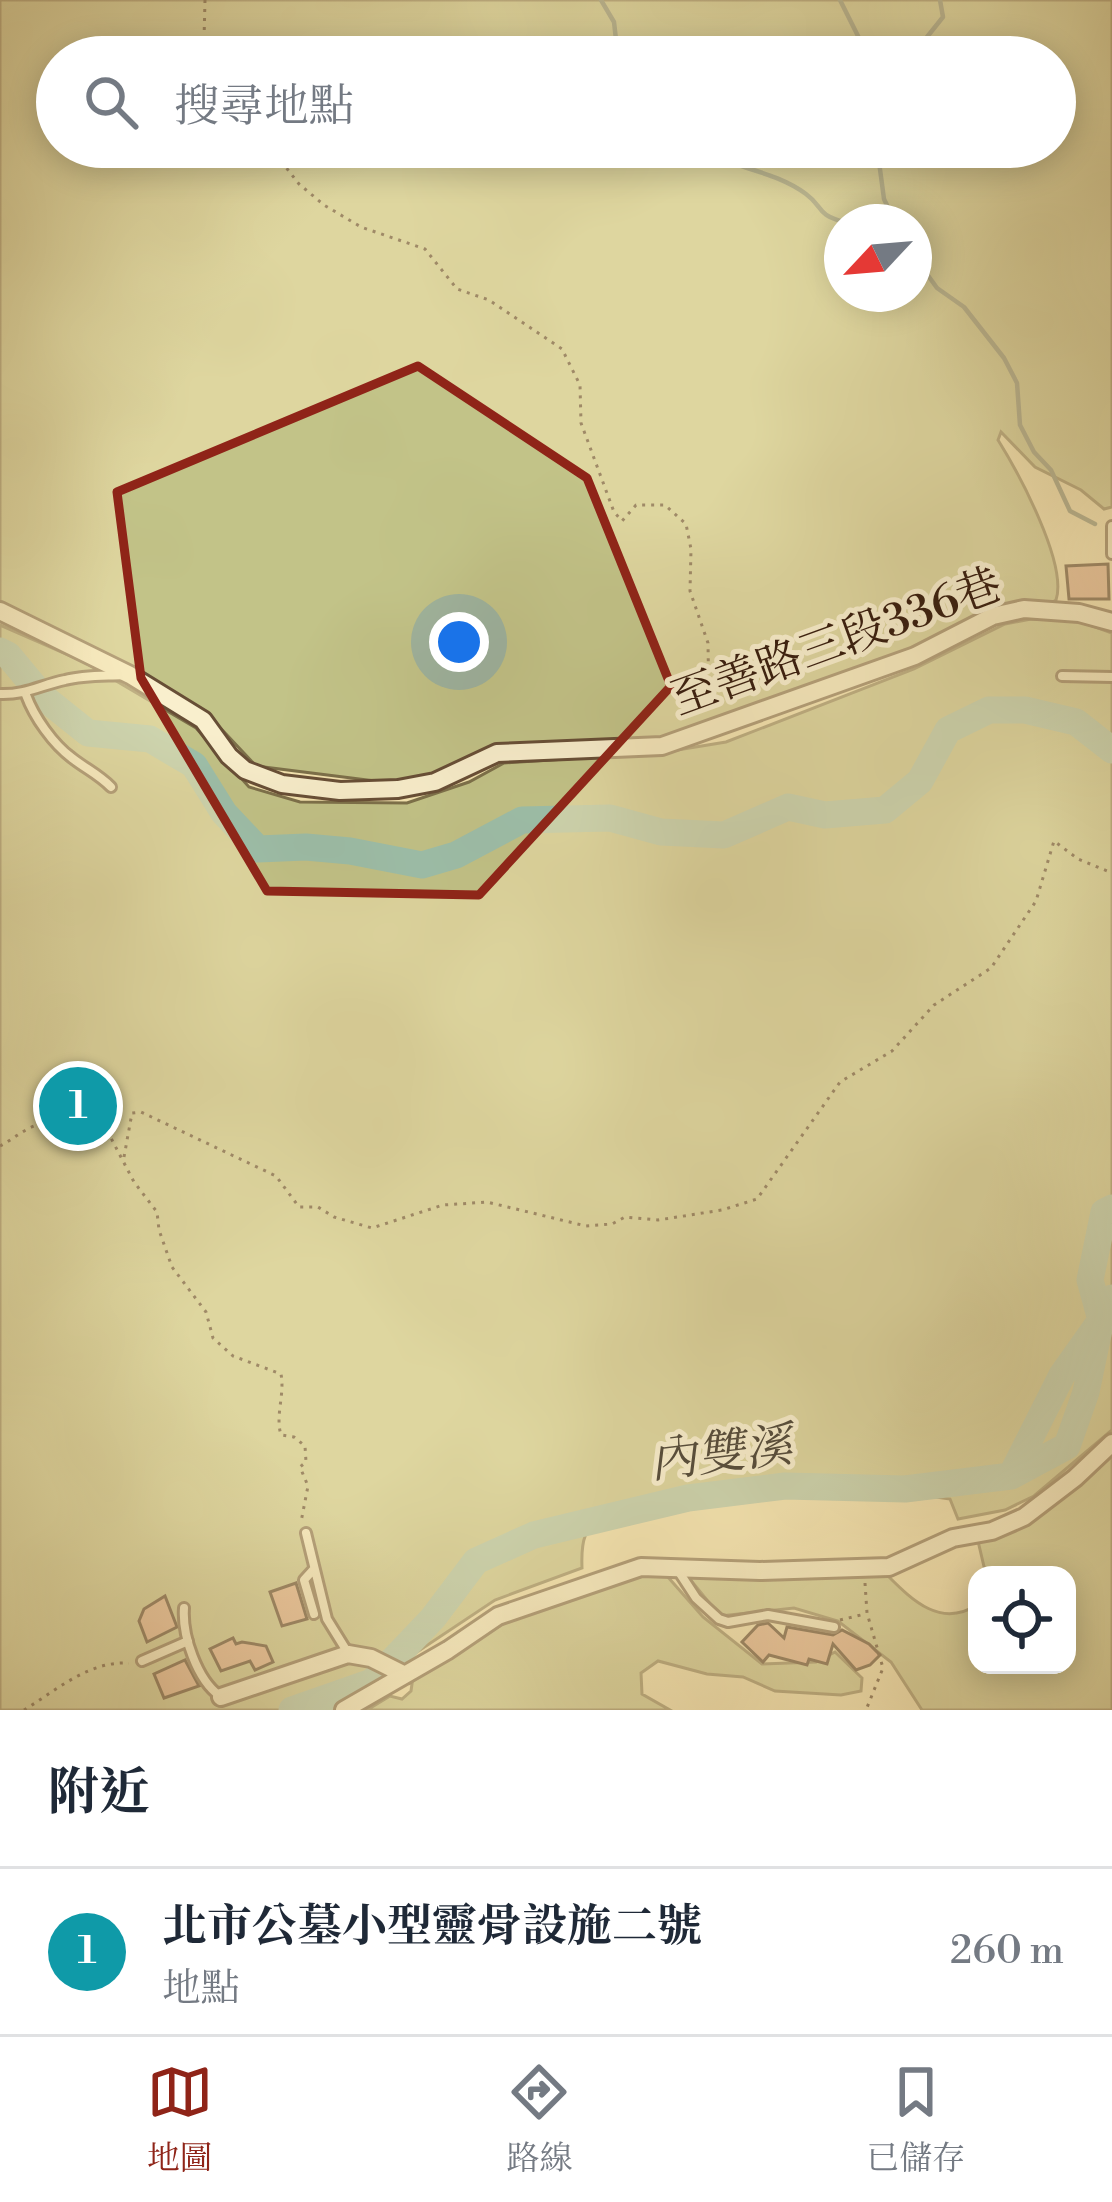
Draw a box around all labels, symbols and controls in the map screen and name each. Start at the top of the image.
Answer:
search box [36,36,1076,168]
icon: search [78,69,144,135]
text: 搜尋地點 [174,79,354,136]
north arrow [824,204,932,312]
street label: 至善路三段336巷 [664,557,1010,729]
your location [429,612,489,672]
pin: 1 [39,1061,117,1151]
water label: 內雙溪 [646,1416,801,1494]
map controls [968,1566,1076,1674]
button: locate [968,1566,1076,1674]
text: 附近 [48,1762,150,1826]
text: 北市公墓小型靈骨設施二號 [162,1899,702,1956]
text: 1 [78,1927,96,1976]
text: 260 m [950,1927,1064,1976]
text: 地點 [162,1965,240,2014]
tab: 地圖 [147,2059,213,2180]
tab: 路線 [506,2059,572,2180]
tab: 已儲存 [866,2059,965,2180]

